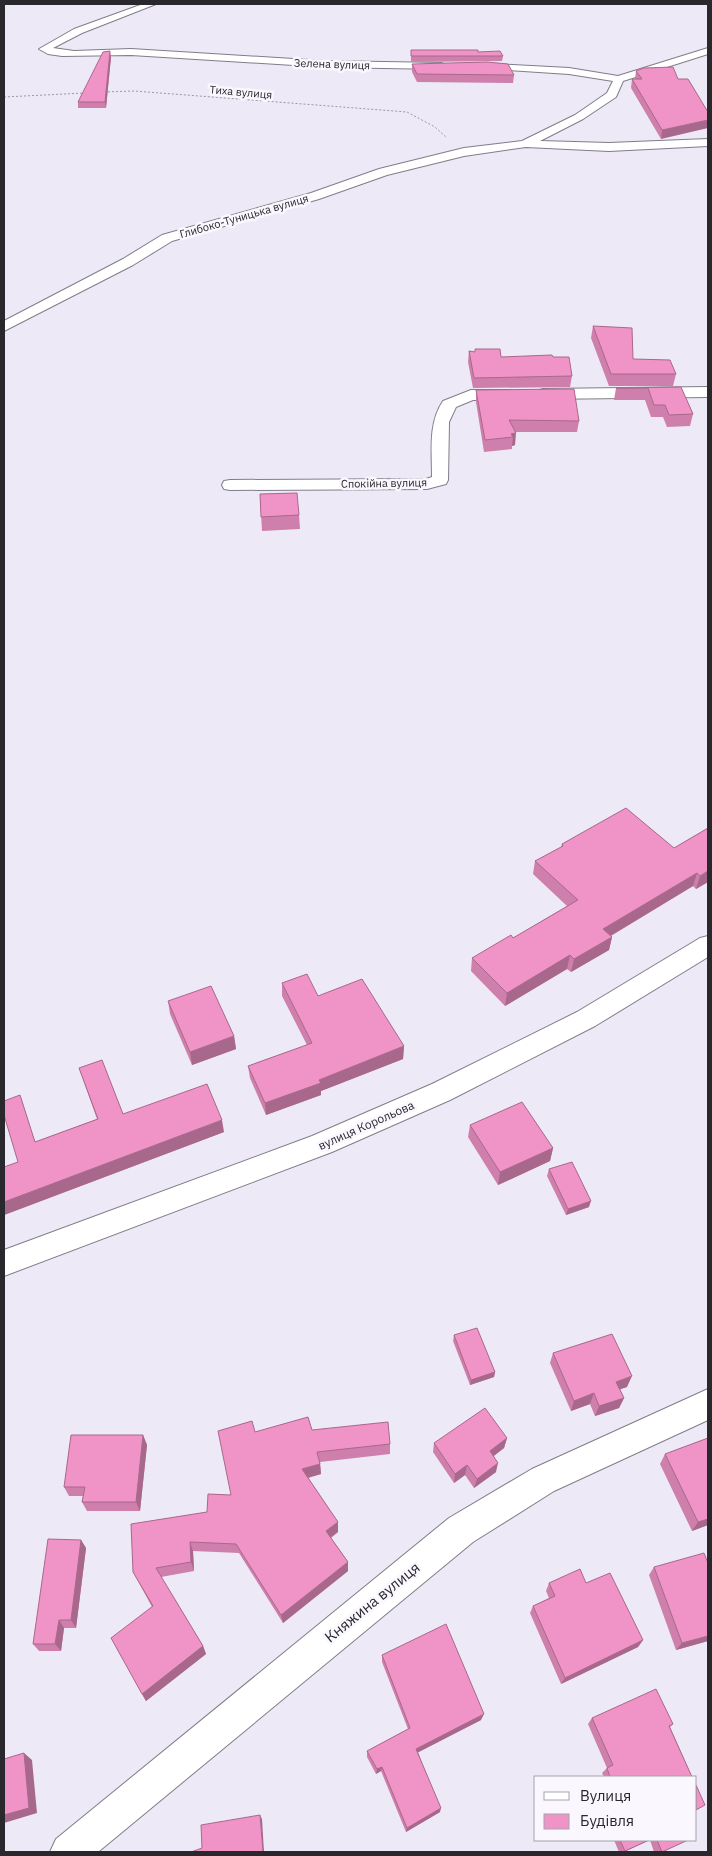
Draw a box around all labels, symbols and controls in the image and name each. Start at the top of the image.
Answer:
street label: Зелена вулиця [294,56,370,72]
street label: Тиха вулиця [209,82,273,102]
street label: Глибоко-Туницька вулиця [178,191,310,241]
street label: Спокійна вулиця [341,475,427,491]
street label: вулиця Корольова [316,1097,417,1153]
street label: Княжина вулиця [320,1558,424,1646]
legend [534,1776,697,1841]
text: Вулиця [580,1786,631,1805]
text: Будівля [580,1811,634,1830]

